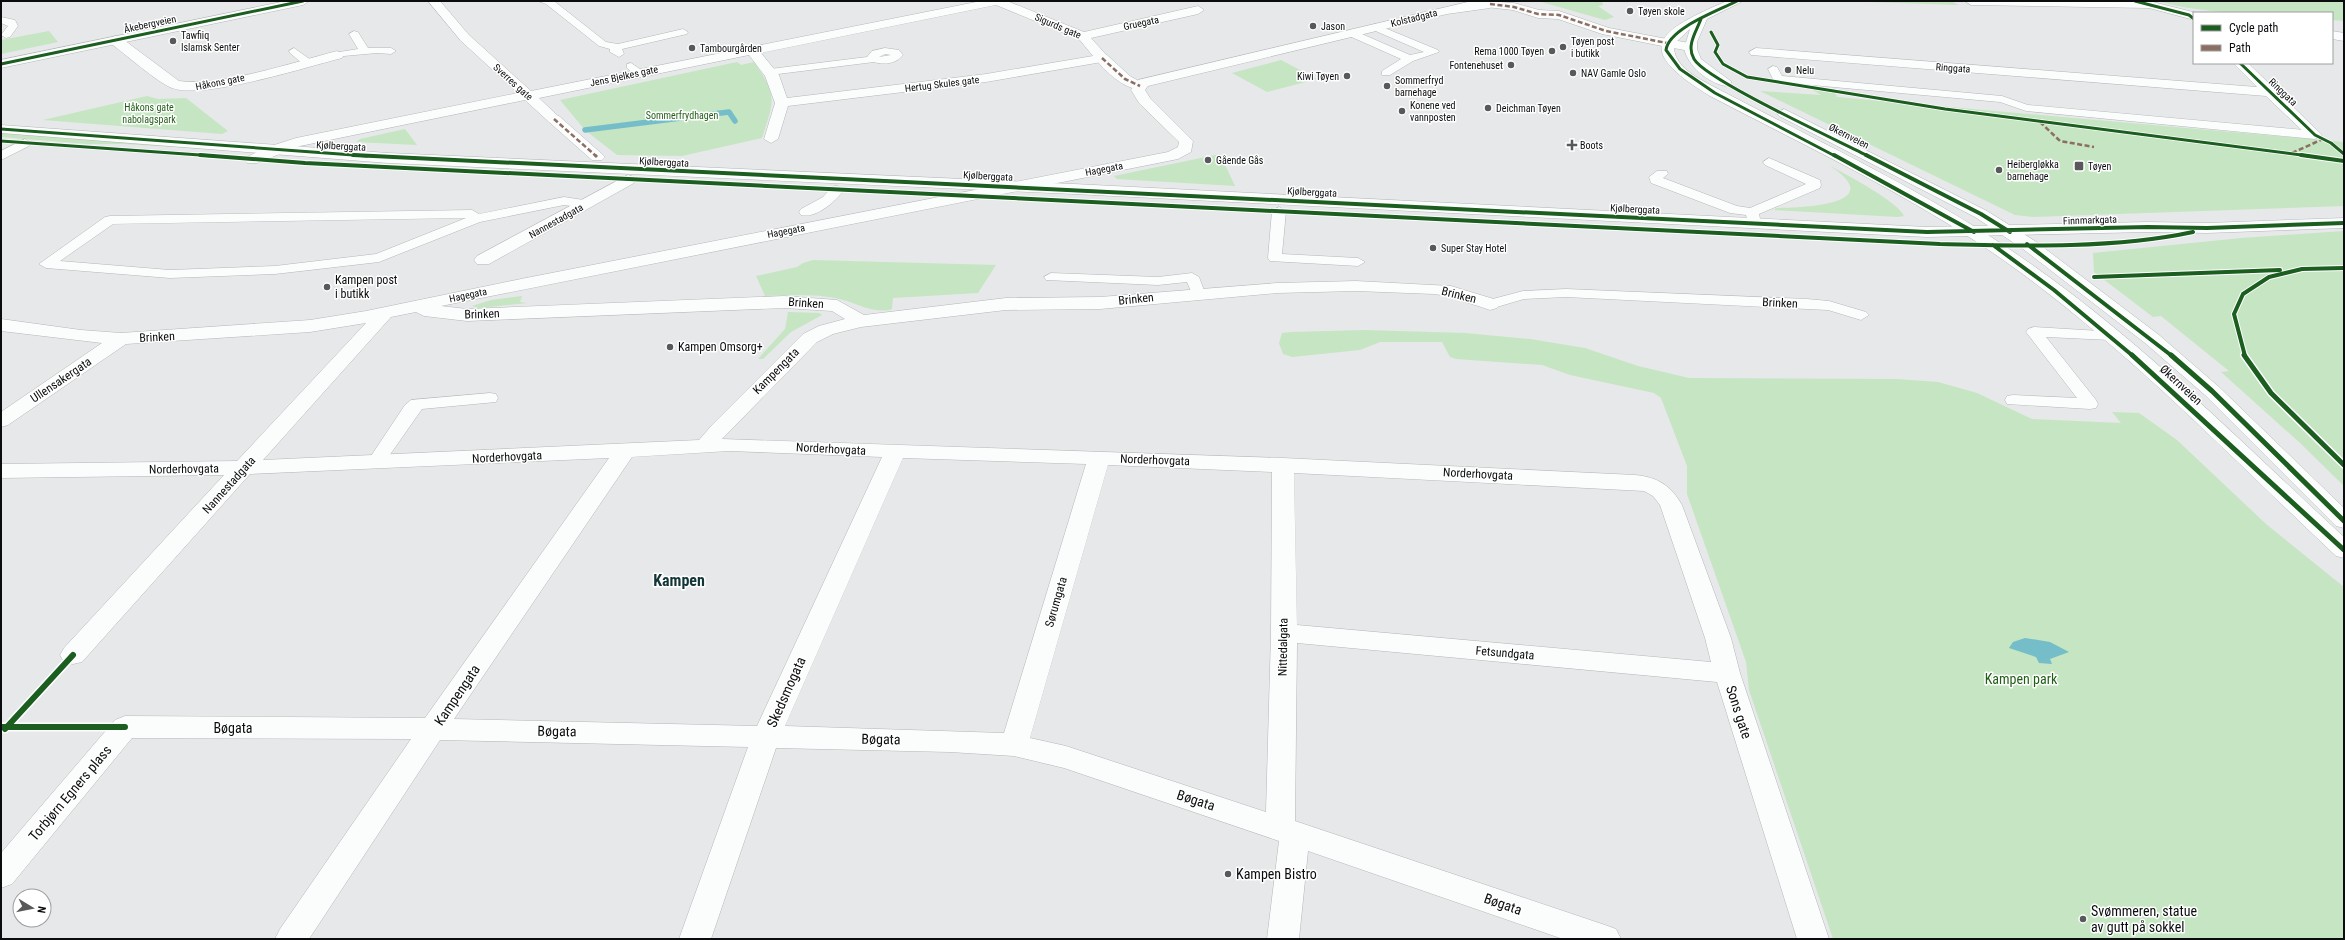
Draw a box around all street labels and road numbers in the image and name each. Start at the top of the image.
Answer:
street label: Kolstadgata [1390,7,1439,29]
street label: Åkebergveien [122,11,177,35]
street label: Sigurds gate [1033,11,1083,41]
street label: Gruegata [1122,14,1160,32]
street label: Ringgata [1935,61,1971,75]
street label: Sverres gate [491,62,535,103]
street label: Jens Bjelkes gate [589,63,659,89]
street label: Håkons gate [195,72,246,92]
street label: Hertug Skules gate [904,74,980,94]
street label: Ringgata [2267,76,2300,108]
street label: Økernveien [1827,121,1871,151]
street label: Kjølberggata [316,139,366,153]
street label: Kjølberggata [639,155,689,169]
street label: Hagegata [1084,160,1124,178]
street label: Kjølberggata [963,169,1013,183]
street label: Kjølberggata [1287,185,1337,199]
street label: Nannestadgata [527,202,585,240]
street label: Kjølberggata [1610,202,1660,216]
street label: Finnmarkgata [2063,214,2117,226]
street label: Hagegata [766,222,806,240]
street label: Brinken [1440,284,1478,306]
street label: Hagegata [448,286,488,304]
street label: Brinken [1118,290,1155,308]
street label: Brinken [788,295,824,311]
street label: Brinken [1762,295,1798,311]
street label: Brinken [464,306,500,322]
street label: Brinken [139,329,175,345]
street label: Kampengata [750,345,802,397]
street label: Ullensakergata [28,354,94,405]
street label: Økernveien [2157,362,2205,408]
street label: Norderhovgata [796,440,867,458]
street label: Norderhovgata [472,448,543,466]
street label: Norderhovgata [1120,452,1190,468]
street label: Nannestadgata [200,453,258,516]
street label: Norderhovgata [149,461,219,477]
street label: Norderhovgata [1443,465,1514,483]
street label: Sørumgata [1042,575,1070,629]
street label: Nittedalgata [1275,617,1291,676]
street label: Fetsundgata [1475,643,1535,663]
street label: Skedsmogata [763,654,809,730]
street label: Kampengata [431,662,483,728]
street label: Sons gate [1723,683,1755,741]
street label: Bøgata [213,720,253,736]
street label: Bøgata [537,723,577,739]
street label: Bøgata [861,731,901,747]
street label: Torbjørn Egners plass [25,742,115,844]
street label: Bøgata [1175,786,1217,814]
street label: Bøgata [1482,890,1524,918]

